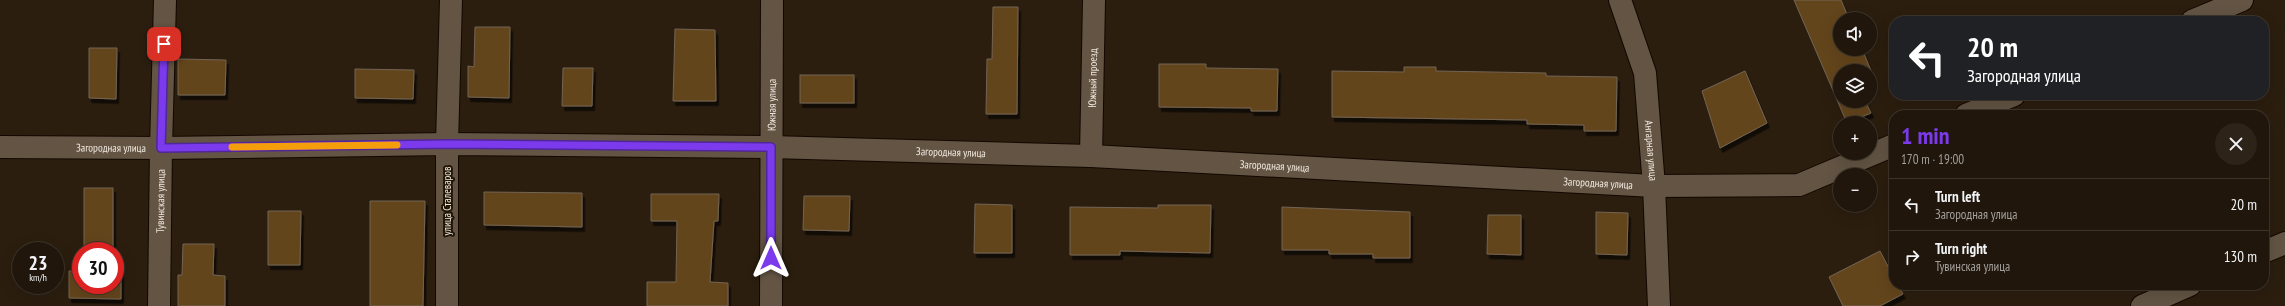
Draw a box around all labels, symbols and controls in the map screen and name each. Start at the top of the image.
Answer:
map controls [1833,12,1877,212]
button: sound [1833,12,1877,56]
pin [147,27,181,61]
text: 20 m [1967,28,2018,65]
icon: left [1901,32,1953,84]
icon: arrive [153,33,175,55]
street label: Южный проезд [1085,48,1100,108]
button: layers [1833,64,1877,108]
text: Загородная улица [1967,64,2081,87]
street label: Южная улица [765,79,779,131]
button: + [1833,116,1877,160]
street label: Ангарная улица [1642,120,1661,181]
text: 1 min [1901,120,1949,151]
button: close [2215,123,2257,165]
street label: Загородная улица [76,140,146,155]
street label: Загородная улица [916,144,986,160]
text: 170 m · 19:00 [1901,151,1964,168]
street label: Загородная улица [1239,157,1310,175]
street label: улица Сталеваров [440,166,454,236]
button: − [1833,168,1877,212]
street label: Тувинская улица [153,169,168,233]
street label: Загородная улица [1563,174,1633,192]
text: Turn left [1935,187,1980,206]
icon: left [1901,194,1923,216]
text: 20 m [2231,195,2257,214]
text: Загородная улица [1935,206,2017,223]
position arrow [750,237,792,279]
text: Turn right [1935,239,1987,258]
speed limit sign: 30 [72,242,124,294]
icon: right [1901,246,1923,268]
text: 130 m [2224,247,2257,266]
text: 23 [28,250,48,276]
text: Тувинская улица [1935,258,2010,275]
text: km/h [29,271,47,284]

